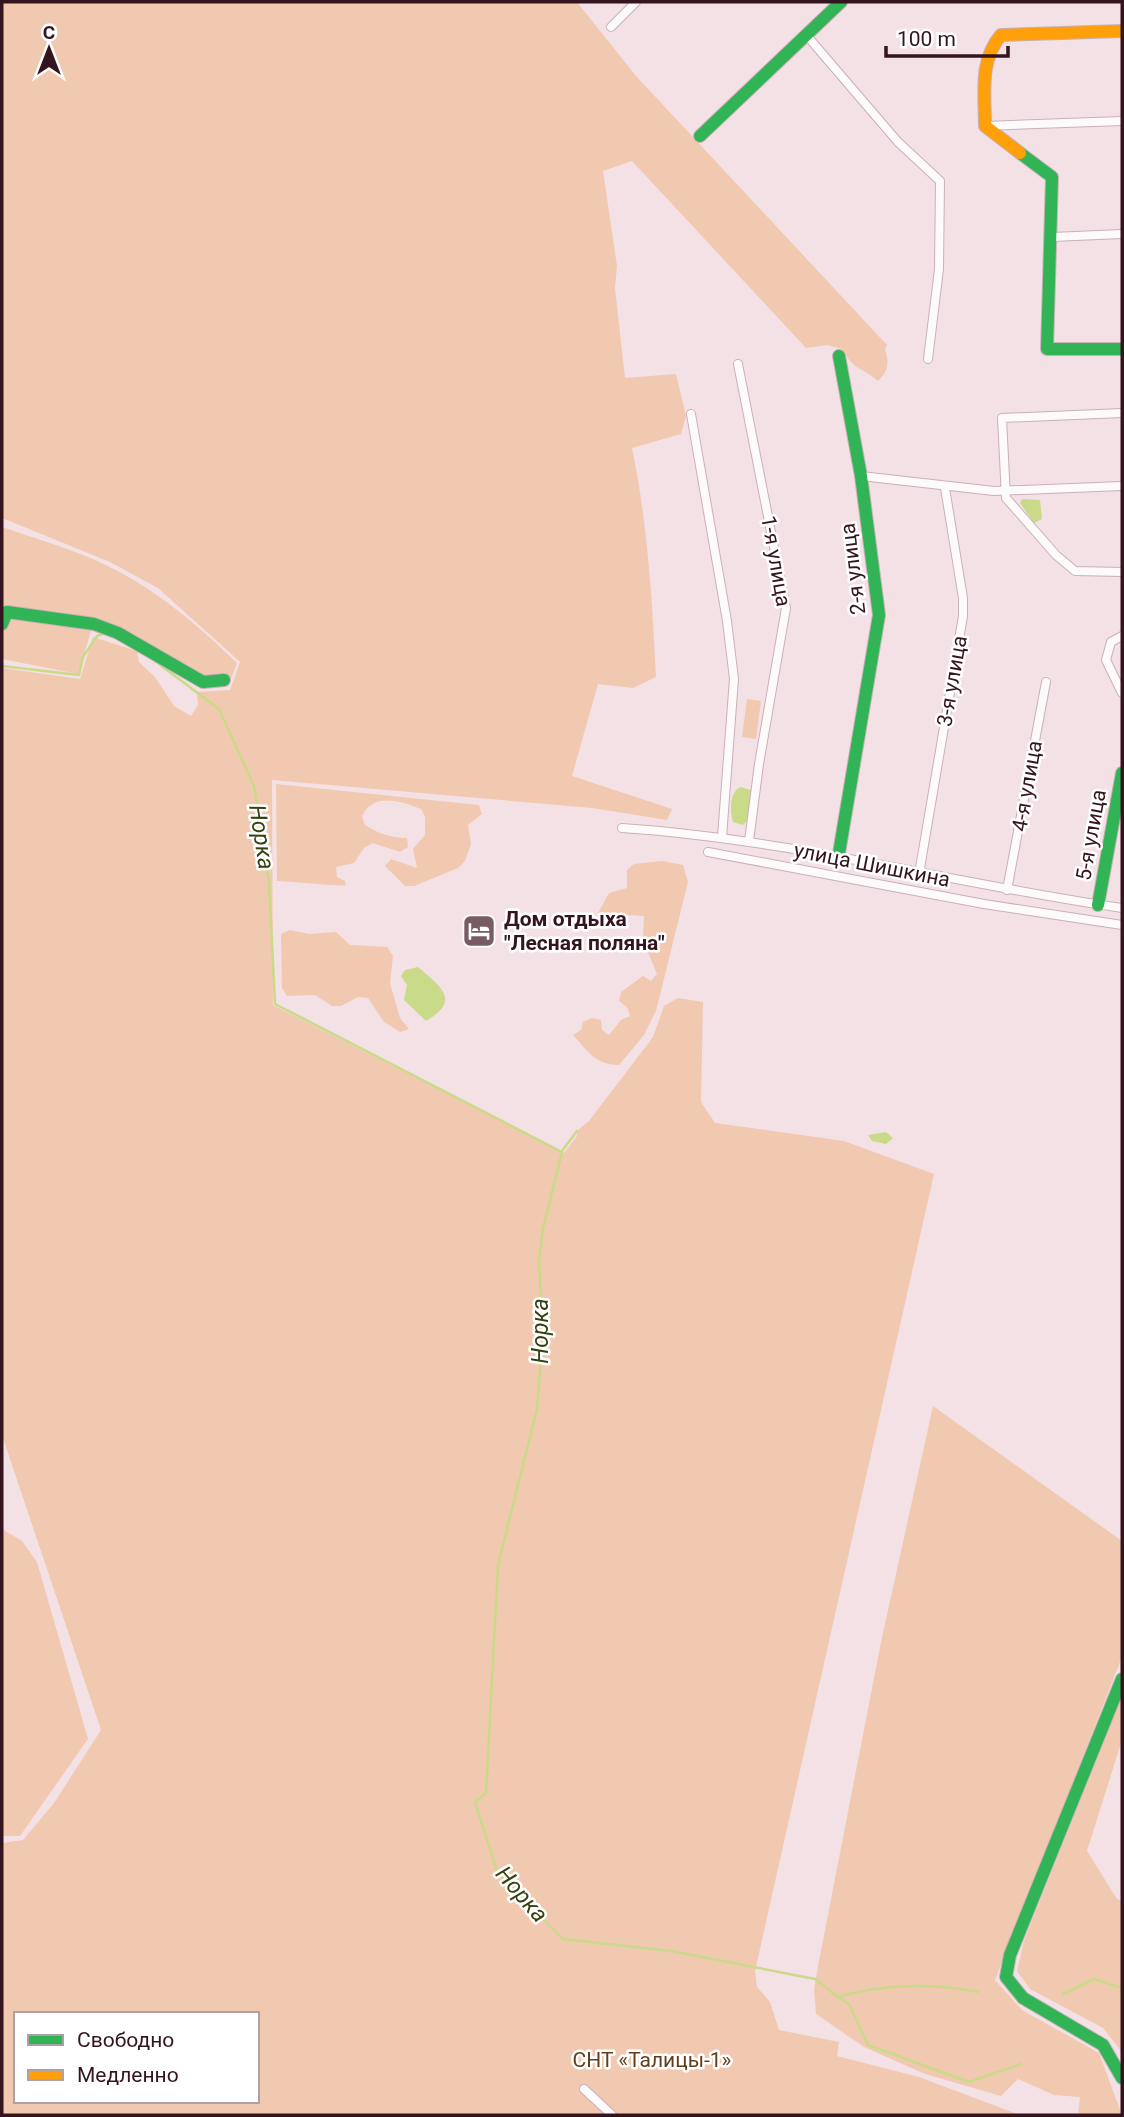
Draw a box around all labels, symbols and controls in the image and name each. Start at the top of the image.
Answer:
north arrow [14,14,84,84]
scale bar [886,14,1009,58]
text: С [43,21,55,44]
text: 100 m [897,27,956,51]
street label: 1-я улица [756,514,796,608]
street label: 2-я улица [835,522,871,616]
street label: 3-я улица [932,634,972,728]
street label: 4-я улица [1007,739,1047,833]
street label: 5-я улица [1071,788,1111,882]
water label: Норка [243,803,280,871]
street label: улица Шишкина [792,838,952,892]
place label: Дом отдыха "Лесная поляна" [504,907,665,955]
hotel icon: Дом отдыха "Лесная поляна" [460,912,498,950]
water label: Норка [527,1298,554,1364]
water label: Норка [490,1861,553,1928]
legend [14,2012,259,2103]
text: Свободно [77,2028,174,2052]
park label: СНТ «Талицы-1» [573,2048,732,2072]
text: Медленно [77,2063,179,2087]

